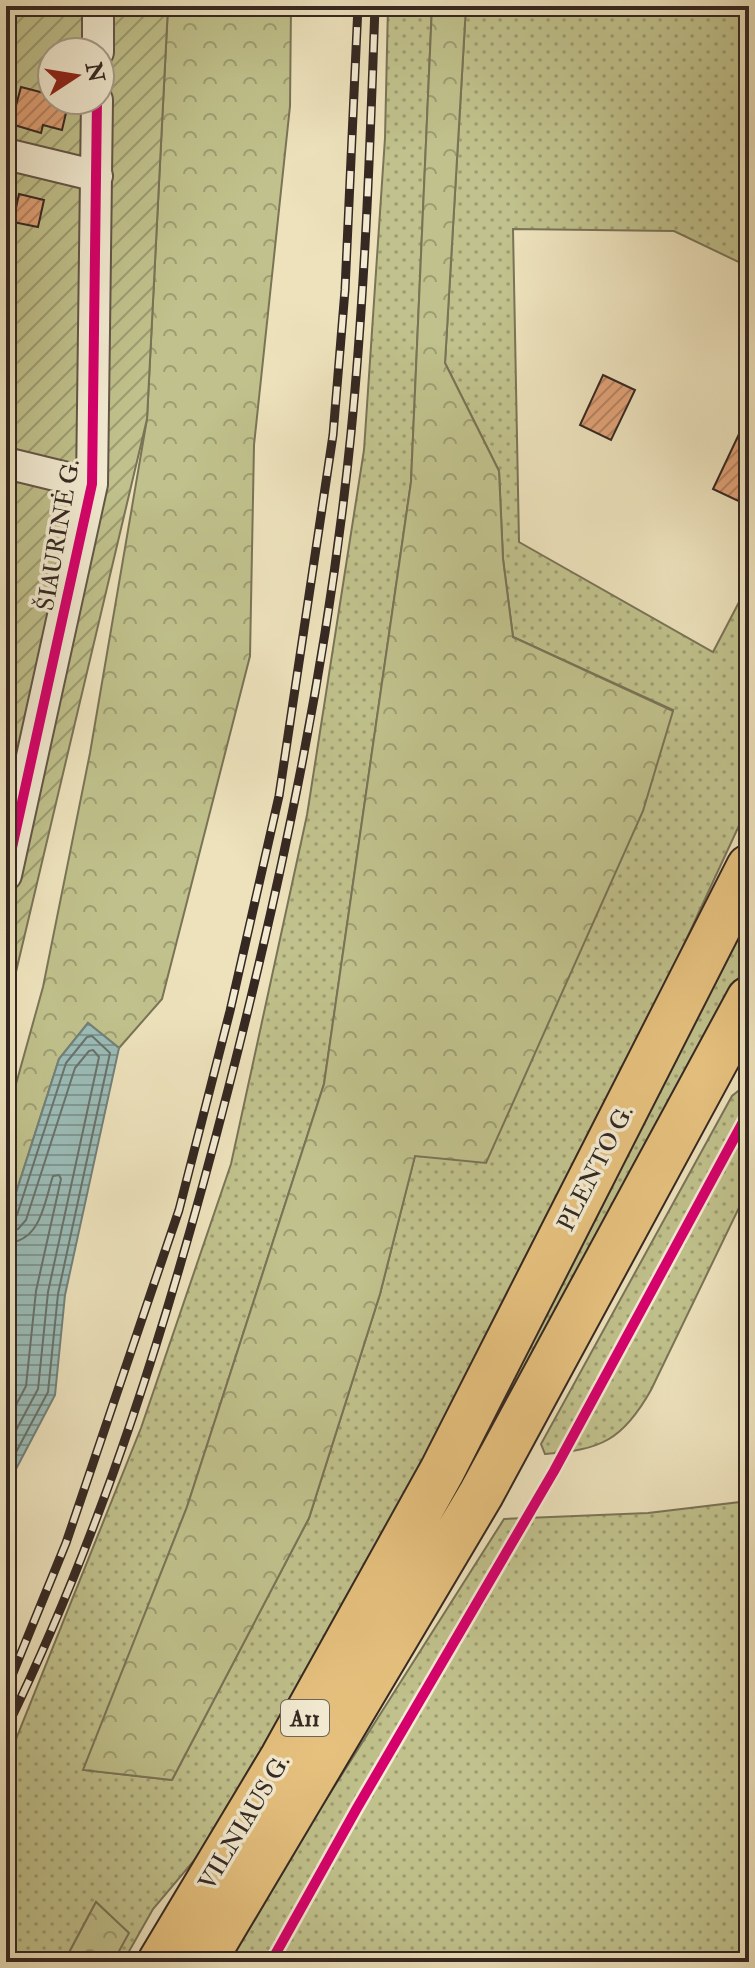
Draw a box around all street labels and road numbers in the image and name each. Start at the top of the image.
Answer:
street label: ŠIAURINĖ G. [29,457,87,613]
street label: PLENTO G. [550,1100,640,1236]
road number: A11 [281,1700,329,1736]
street label: VILNIAUS G. [192,1749,297,1896]

